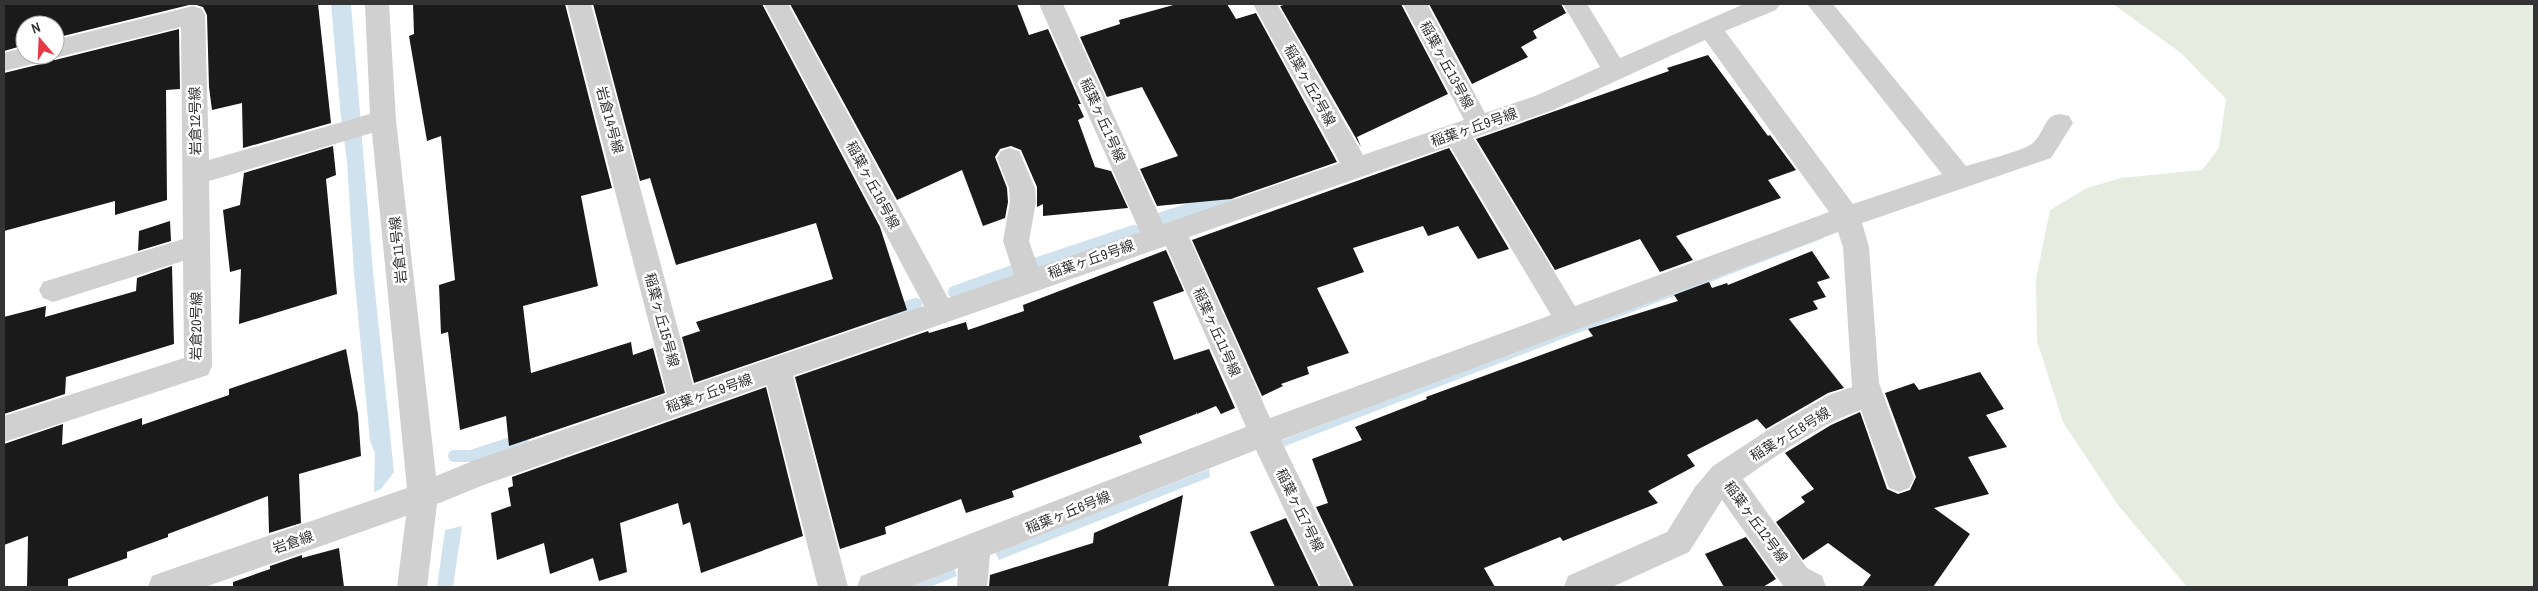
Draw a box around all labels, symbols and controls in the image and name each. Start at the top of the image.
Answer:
north arrow [15,15,65,65]
text: N [29,18,43,38]
street label: 稲葉ヶ丘13号線 [1416,18,1478,112]
street label: 稲葉ヶ丘2号線 [1280,41,1340,129]
street label: 稲葉ヶ丘1号線 [1076,75,1130,165]
street label: 岩倉14号線 [592,84,628,156]
street label: 岩倉12号線 [185,86,205,156]
street label: 稲葉ヶ丘9号線 [1428,104,1520,150]
street label: 稲葉ヶ丘16号線 [842,138,904,232]
street label: 岩倉11号線 [385,215,411,285]
street label: 稲葉ヶ丘9号線 [1045,236,1137,282]
street label: 稲葉ヶ丘15号線 [641,271,683,369]
street label: 稲葉ヶ丘11号線 [1189,285,1245,379]
street label: 岩倉20号線 [186,291,206,361]
street label: 稲葉ヶ丘9号線 [663,370,755,416]
street label: 稲葉ヶ丘8号線 [1747,403,1833,465]
street label: 稲葉ヶ丘7号線 [1272,465,1328,555]
street label: 稲葉ヶ丘12号線 [1720,478,1792,566]
street label: 稲葉ヶ丘6号線 [1023,487,1113,537]
street label: 岩倉線 [270,527,316,557]

